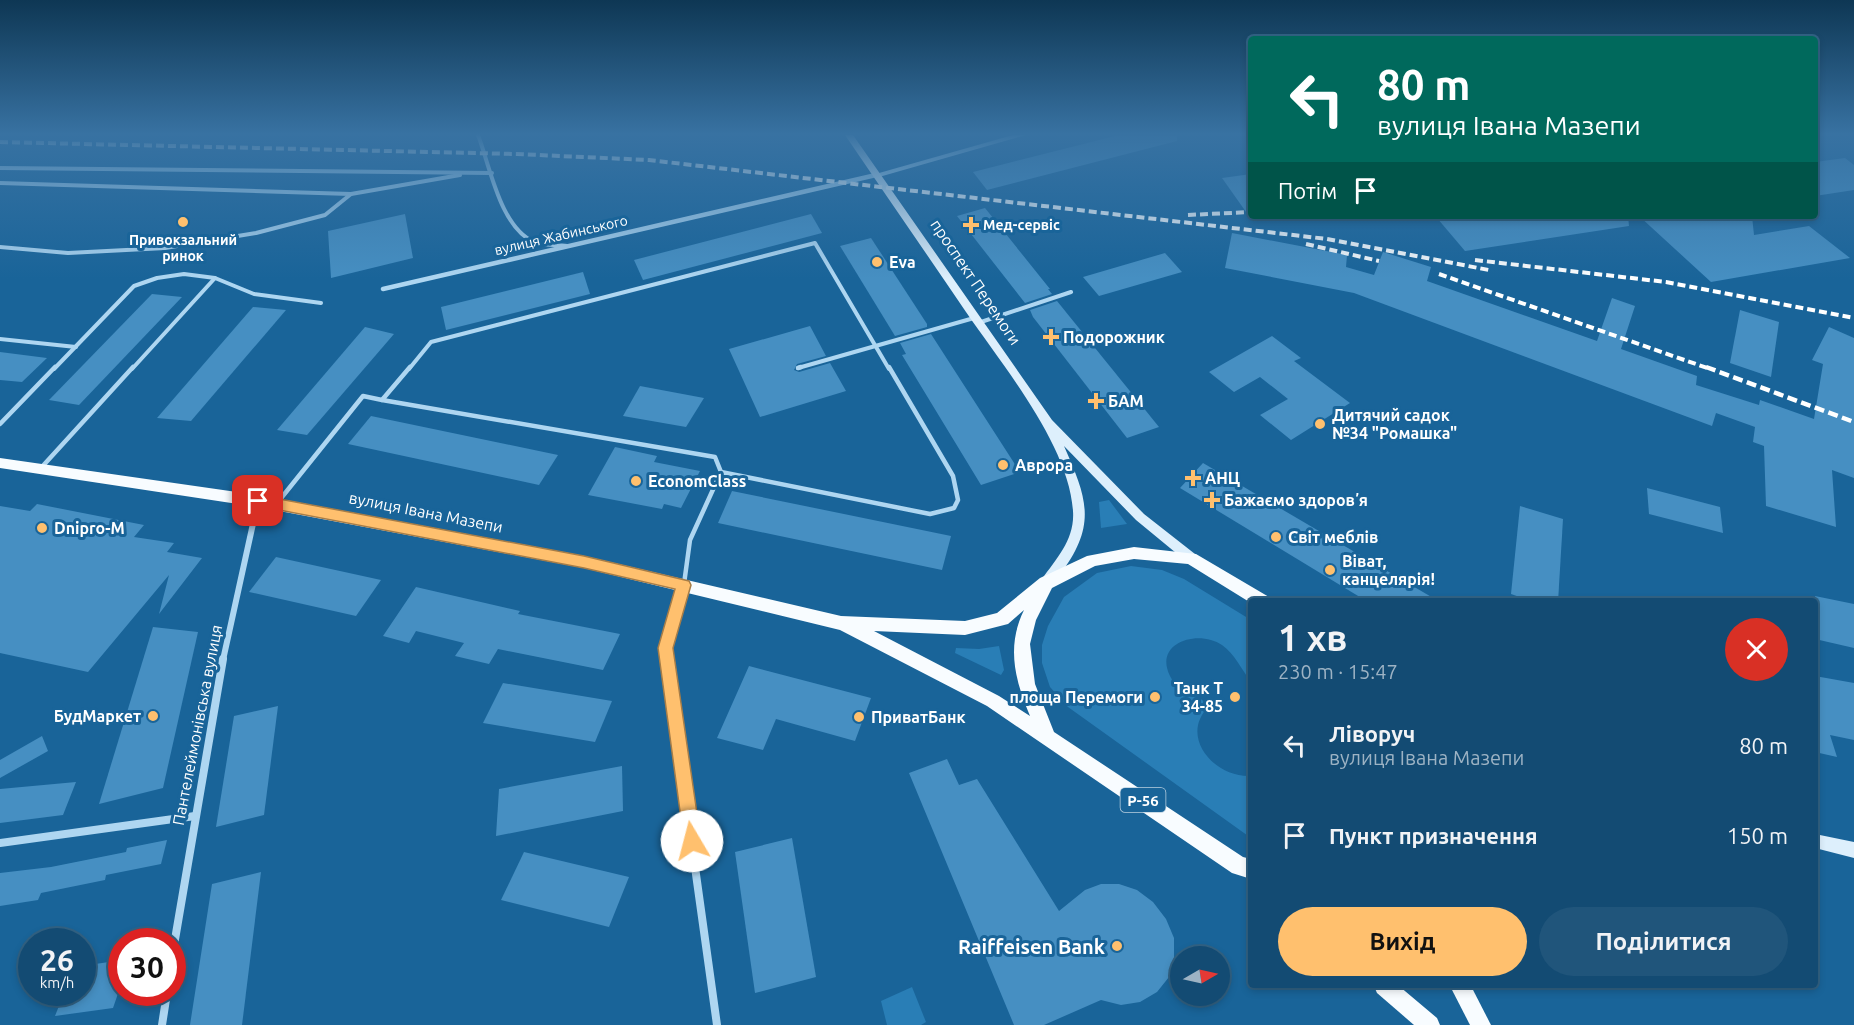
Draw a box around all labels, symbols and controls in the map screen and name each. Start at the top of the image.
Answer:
icon: left [1278,60,1356,138]
text: 80 m [1377,61,1471,108]
text: вулиця Івана Мазепи [1377,110,1641,140]
icon: arrive [1349,174,1382,207]
text: Потім [1278,178,1337,203]
street label: вулиця Жабинського [493,212,629,258]
marker: Привокзальний ринок [176,215,190,229]
street label: проспект Перемоги [927,216,1025,348]
place label: Мед-сервіс [983,217,1060,233]
marker: Мед-сервіс [964,218,978,232]
place label: Привокзальний ринок [129,232,237,264]
place label: Eva [889,253,916,271]
marker: Eva [870,255,884,269]
place label: Подорожник [1063,328,1165,346]
marker: Подорожник [1044,330,1058,344]
place label: БАМ [1108,392,1144,410]
marker: БАМ [1089,394,1103,408]
place label: Дитячий садок №34 "Ромашка" [1332,406,1457,442]
marker: Дитячий садок №34 "Ромашка" [1313,417,1327,431]
place label: Аврора [1015,456,1073,474]
marker: Аврора [996,458,1010,472]
place label: АНЦ [1205,469,1240,487]
marker: АНЦ [1186,471,1200,485]
place label: EconomClass [648,472,746,490]
marker: EconomClass [629,474,643,488]
pin [232,475,283,526]
icon: arrive [241,484,274,517]
street label: вулиця Івана Мазепи [348,488,504,536]
place label: Бажаємо здоровʼя [1224,491,1368,509]
marker: Бажаємо здоровʼя [1205,493,1219,507]
place label: Dnipro-M [54,519,125,537]
marker: Dnipro-M [35,521,49,535]
place label: Світ меблів [1288,528,1378,546]
marker: Світ меблів [1269,530,1283,544]
place label: Віват, канцелярія! [1342,552,1435,588]
marker: Віват, канцелярія! [1323,563,1337,577]
text: 1 хв [1278,617,1347,658]
button: close [1725,618,1788,681]
street label: Пантелеймонівська вулиця [169,623,225,827]
text: 230 m · 15:47 [1278,660,1398,683]
place label: Танк Т 34-85 [1174,679,1223,715]
place label: площа Перемоги [1009,688,1143,706]
marker: площа Перемоги [1148,690,1162,704]
marker: Танк Т 34-85 [1228,690,1242,704]
place label: БудМаркет [54,707,141,725]
place label: ПриватБанк [871,708,966,726]
marker: БудМаркет [146,709,160,723]
marker: ПриватБанк [852,710,866,724]
text: Ліворуч [1329,721,1415,746]
icon: left [1278,729,1311,762]
text: 80 m [1739,733,1788,758]
text: вулиця Івана Мазепи [1329,746,1524,769]
road number: Р-56 [1120,788,1166,812]
position arrow [660,809,724,873]
icon: arrive [1278,819,1311,852]
text: Пункт призначення [1329,823,1538,848]
text: 150 m [1727,823,1788,848]
button: Вихід [1278,907,1527,976]
button: Поділитися [1539,907,1788,976]
speed limit sign: 30 [108,928,186,1006]
place label: Raiffeisen Bank [958,935,1105,958]
marker: Raiffeisen Bank [1110,939,1124,953]
text: 26 [40,943,74,977]
north arrow [1170,946,1230,1006]
map controls [1170,946,1230,1006]
text: km/h [40,974,74,991]

